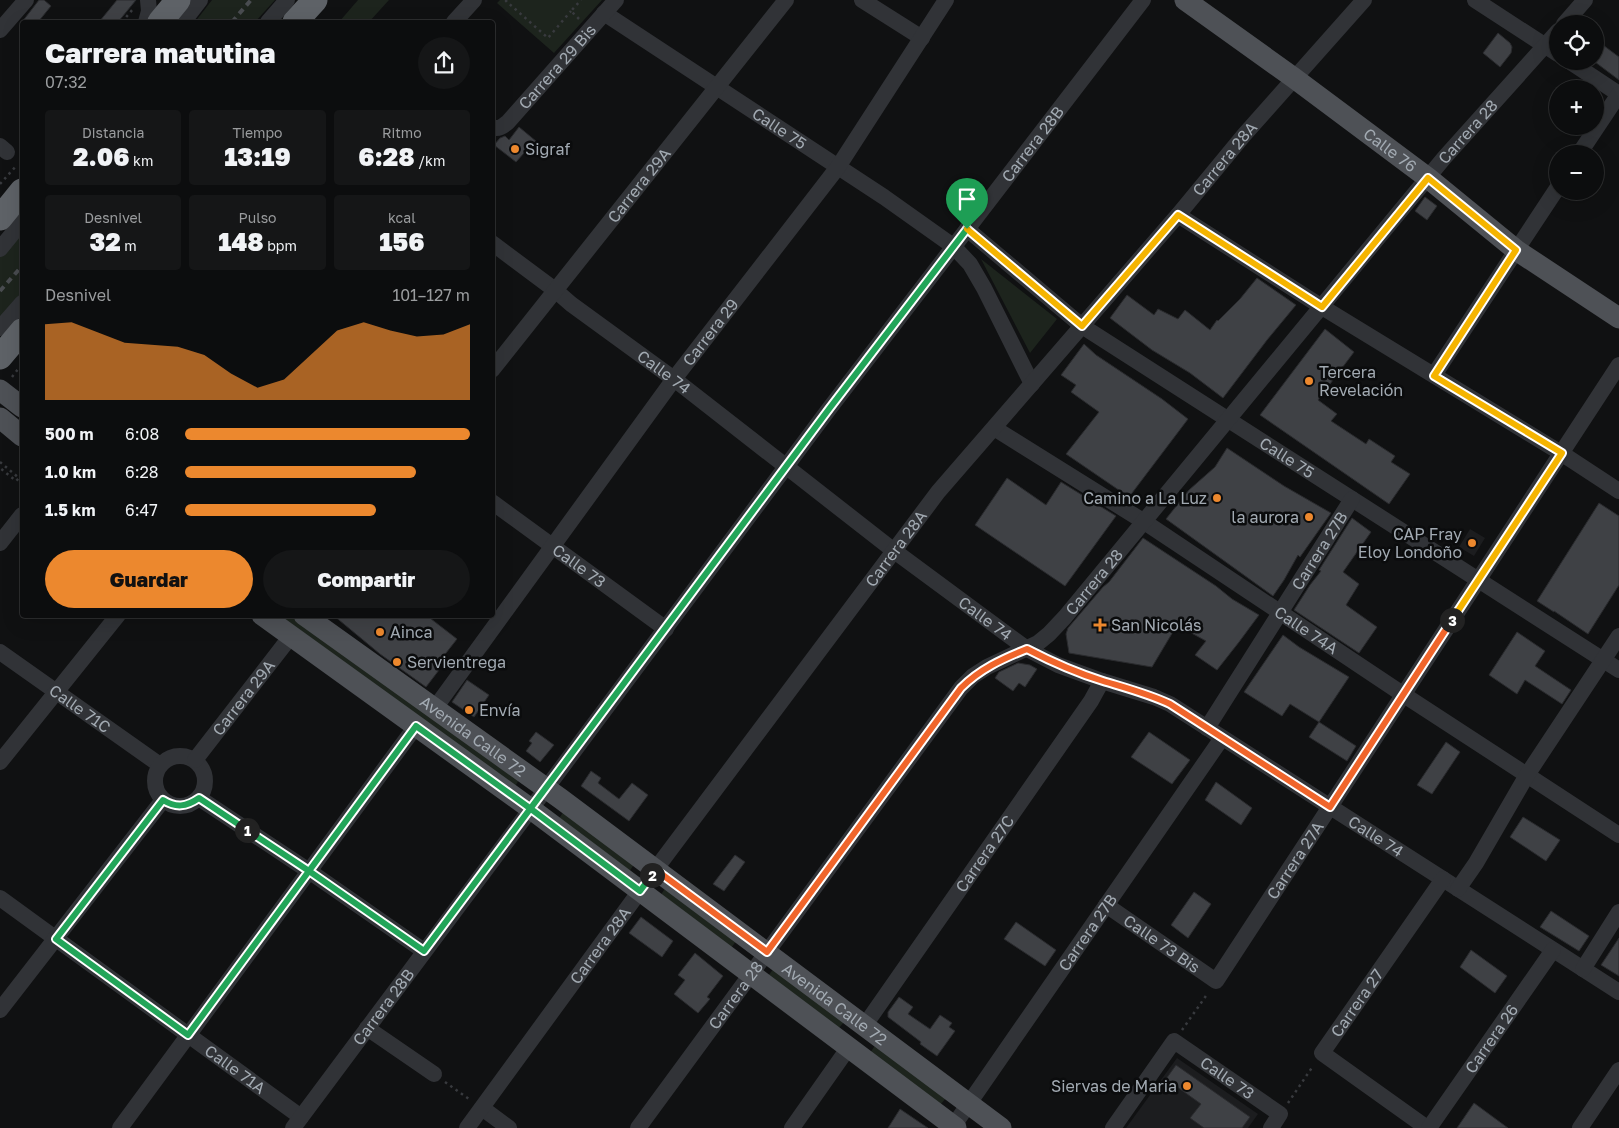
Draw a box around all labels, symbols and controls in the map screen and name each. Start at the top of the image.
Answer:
map controls [1549,15,1604,200]
button: locate [1549,15,1604,70]
street label: Carrera 29 Bis [514,20,600,113]
text: Carrera matutina [45,36,276,69]
button: share [418,37,470,89]
text: 07:32 [45,72,87,92]
button: + [1549,80,1604,135]
street label: Carrera 28 [1434,95,1502,168]
street label: Carrera 28B [997,102,1068,186]
street label: Calle 75 [748,103,811,153]
street label: Carrera 28A [1188,117,1261,200]
street label: Calle 76 [1360,123,1421,176]
text: Distancia [82,124,144,141]
text: Tiempo [233,124,282,141]
text: Ritmo [382,124,422,141]
place label: Sigraf [525,139,570,159]
text: 2.06 [73,141,130,172]
text: 13:19 [224,141,291,172]
text: 6:28 [358,141,415,172]
marker: Sigraf [509,143,521,155]
street label: Carrera 29A [603,143,675,227]
button: − [1549,145,1604,200]
text: km [130,152,153,169]
text: /km [415,152,445,169]
pin [946,178,988,229]
icon: arrive [953,185,981,213]
text: Desnivel [84,209,142,226]
text: Pulso [239,209,276,226]
text: kcal [388,209,416,226]
text: 32 [90,226,121,257]
text: 148 [218,226,264,257]
text: 156 [379,226,424,257]
text: m [121,237,137,254]
text: bpm [264,237,297,254]
text: Desnivel [45,285,111,305]
text: 101–127 m [392,285,470,305]
street label: Carrera 29 [678,294,743,370]
street label: Calle 74 [633,346,695,398]
place label: Tercera Revelación [1319,362,1403,400]
marker: Tercera Revelación [1303,375,1315,387]
text: 500 m [45,424,94,444]
text: 6:08 [125,424,159,444]
street label: Calle 75 [1256,432,1318,482]
text: 1.0 km [45,462,96,482]
text: 6:28 [125,462,159,482]
place label: Camino a La Luz [1083,488,1207,508]
marker: Camino a La Luz [1211,492,1223,504]
text: 1.5 km [45,500,95,520]
text: 6:47 [125,500,158,520]
street label: Carrera 28A [861,506,931,591]
place label: la aurora [1231,507,1299,527]
street label: Carrera 27B [1287,508,1352,594]
marker: la aurora [1303,511,1315,523]
place label: CAP Fray Eloy Londoño [1358,524,1462,562]
marker: CAP Fray Eloy Londoño [1466,537,1478,549]
street label: Calle 73 [549,540,610,592]
street label: Carrera 28 [1061,545,1127,619]
button: Guardar [45,550,253,608]
button: Compartir [263,550,470,608]
street label: Calle 74 [955,592,1016,645]
street label: Calle 74A [1271,602,1342,658]
pin: 3 [1440,608,1464,632]
text: 3 [1448,612,1457,629]
place label: San Nicolás [1111,615,1202,635]
marker: San Nicolás [1093,618,1107,632]
place label: Ainca [390,622,433,642]
marker: Ainca [374,626,386,638]
place label: Servientrega [407,652,506,672]
street label: Carrera 29A [208,655,279,739]
marker: Servientrega [391,656,403,668]
street label: Calle 71C [45,680,115,737]
street label: Avenida Calle 72 [416,691,530,781]
place label: Envía [479,700,521,720]
marker: Envía [463,704,475,716]
street label: Carrera 27C [951,811,1018,896]
street label: Calle 74 [1345,811,1407,861]
street label: Carrera 27A [1262,817,1328,903]
pin: 1 [234,818,260,842]
text: 1 [244,822,251,839]
pin: 2 [640,862,664,888]
text: 2 [648,867,657,884]
street label: Carrera 27B [1054,890,1121,975]
street label: Carrera 28A [565,903,635,988]
street label: Calle 73 Bis [1120,910,1204,977]
street label: Carrera 28 [704,957,767,1033]
street label: Avenida Calle 72 [778,958,891,1049]
street label: Carrera 28B [348,965,418,1049]
street label: Carrera 27 [1326,965,1387,1041]
street label: Carrera 26 [1460,1000,1522,1077]
street label: Calle 71A [201,1040,270,1098]
street label: Calle 73 [1196,1052,1258,1103]
place label: Siervas de Maria [1051,1076,1177,1096]
marker: Siervas de Maria [1181,1080,1193,1092]

